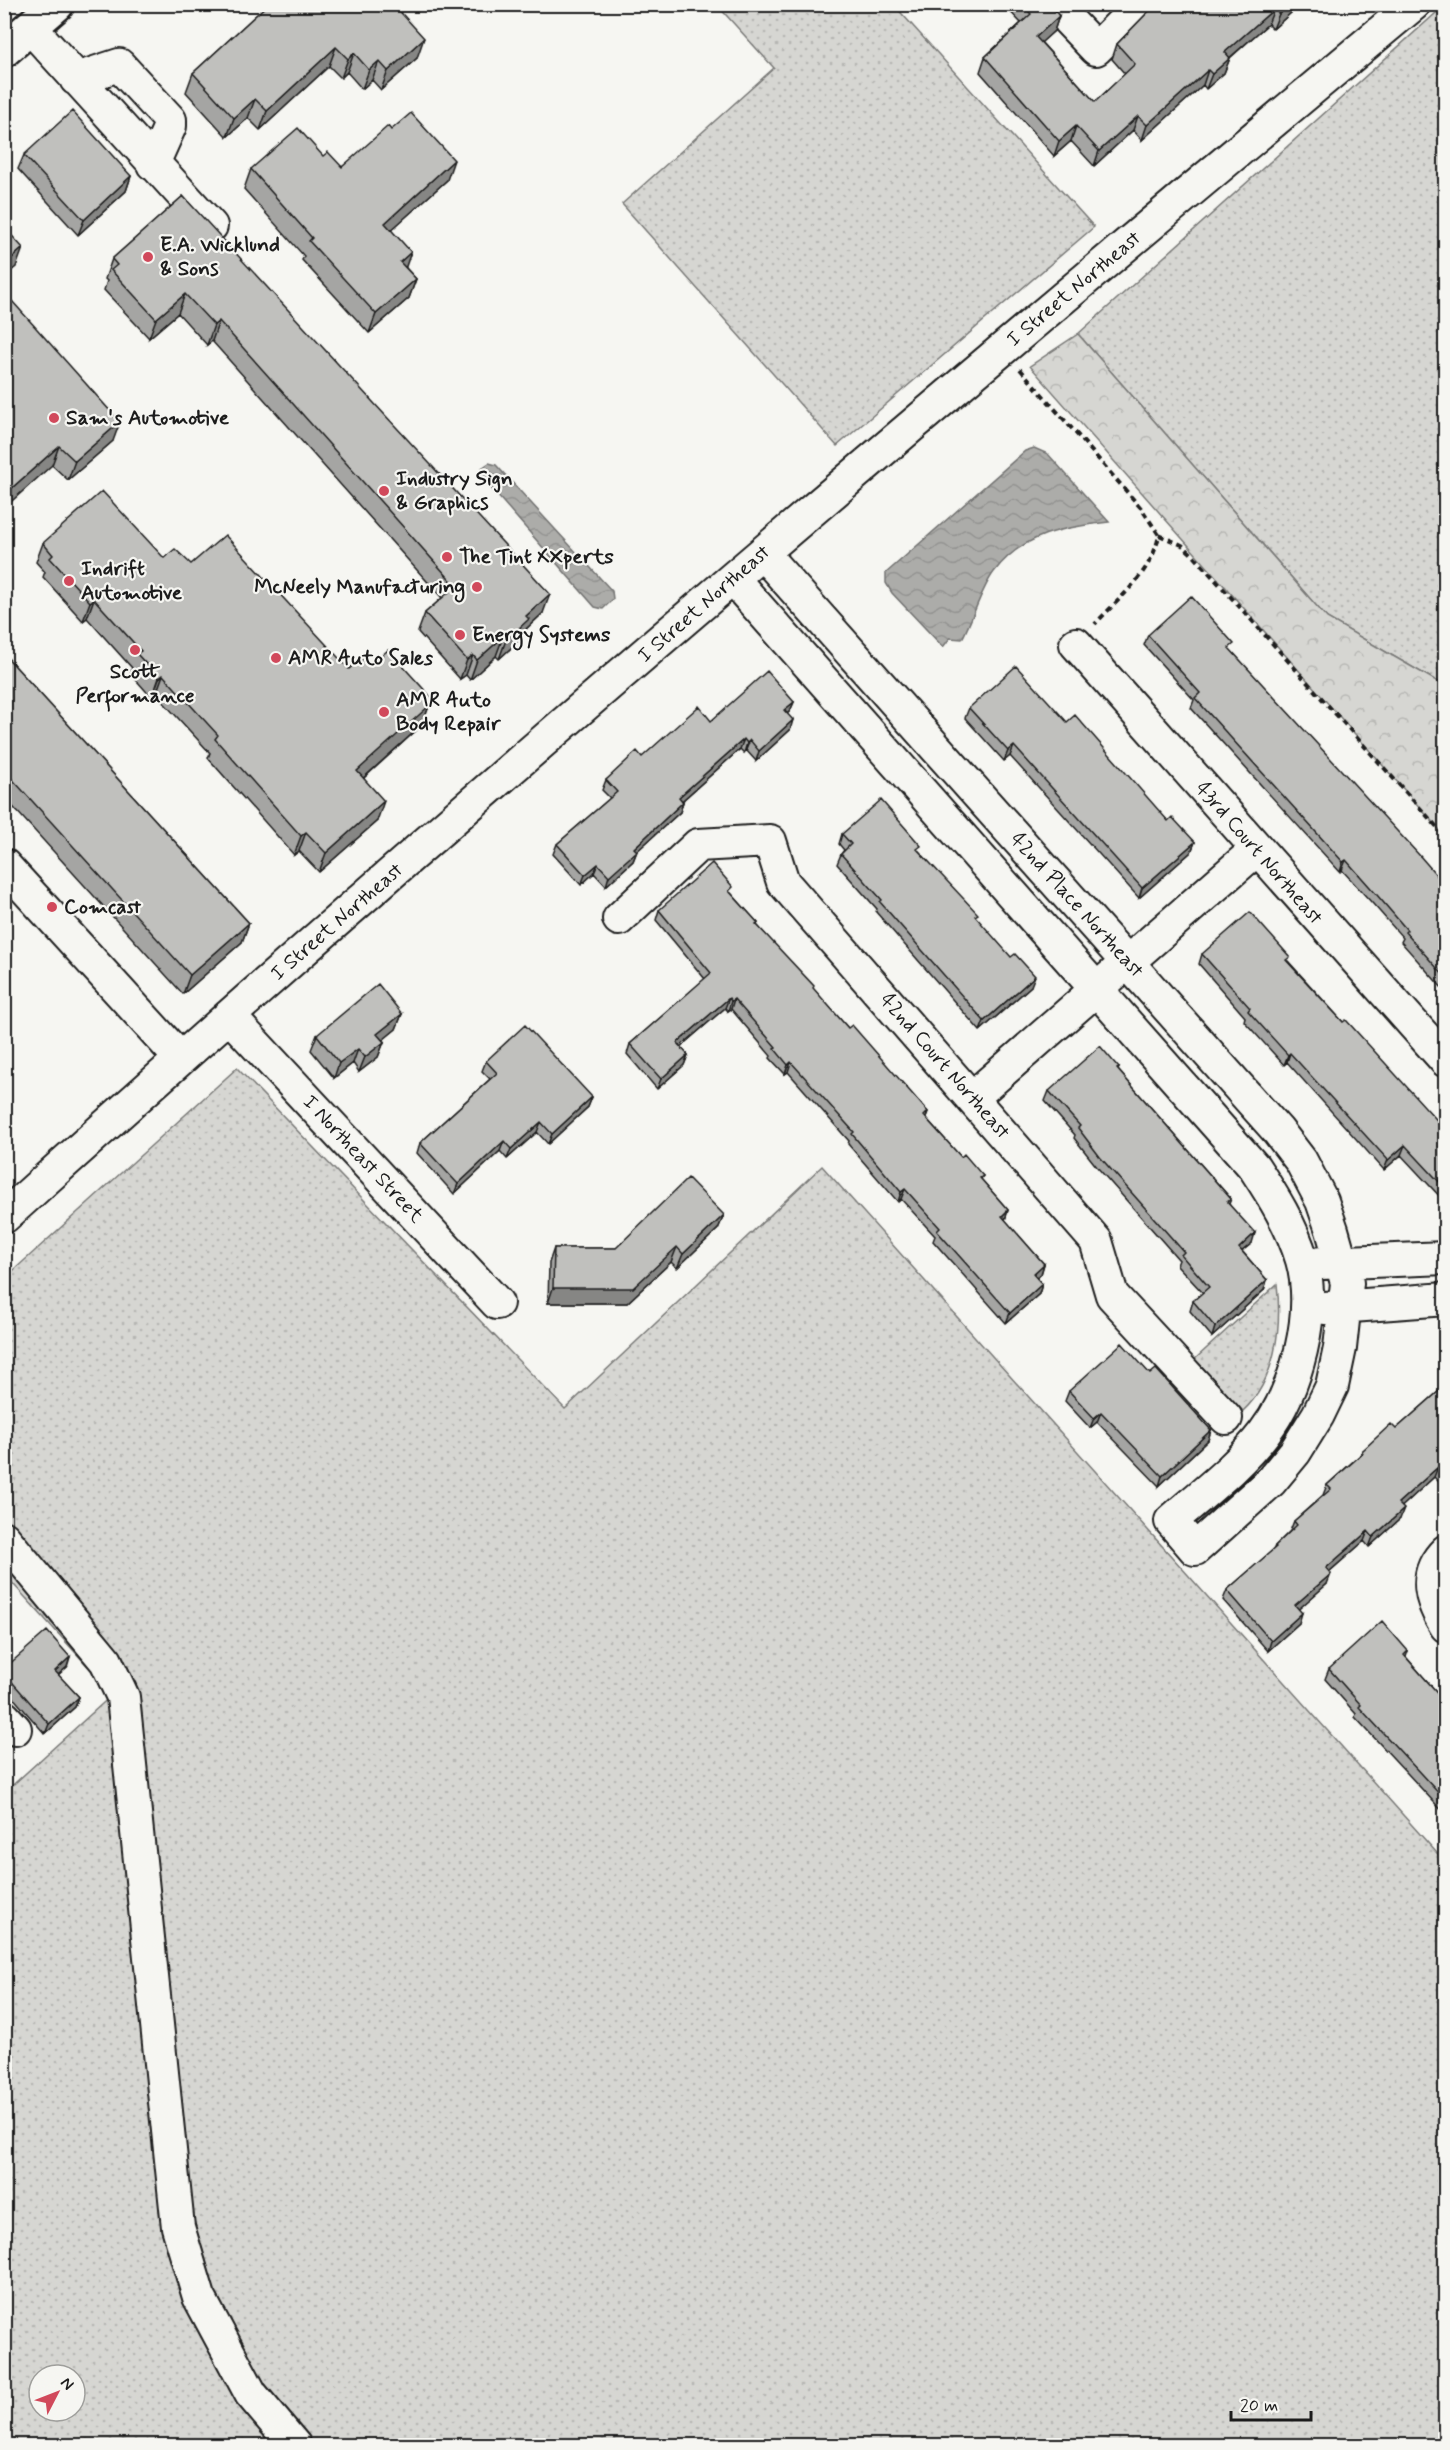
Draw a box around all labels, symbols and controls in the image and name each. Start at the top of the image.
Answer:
street label: I Street Northeast [1001,224,1147,353]
place label: E.A. Wicklund & Sons [160,231,280,283]
marker: E.A. Wicklund & Sons [141,250,155,264]
place label: Sam's Automotive [66,404,230,432]
marker: Sam's Automotive [47,411,61,425]
place label: Industry Sign & Graphics [396,465,513,517]
marker: Industry Sign & Graphics [377,484,391,498]
street label: I Street Northeast [632,538,777,669]
place label: The Tint XXperts [459,543,614,571]
marker: The Tint XXperts [440,550,454,564]
place label: Indrift Automotive [81,555,183,607]
place label: McNeely Manufacturing [254,573,465,603]
marker: Indrift Automotive [62,574,76,588]
marker: McNeely Manufacturing [470,580,484,594]
place label: Energy Systems [472,621,611,651]
marker: Energy Systems [453,628,467,642]
marker: Scott Performance [128,643,142,657]
place label: AMR Auto Sales [288,644,434,672]
marker: AMR Auto Sales [269,651,283,665]
place label: Scott Performance [76,658,194,712]
place label: AMR Auto Body Repair [396,686,502,738]
marker: AMR Auto Body Repair [377,705,391,719]
street label: 43rd Court Northeast [1189,775,1329,931]
street label: 42nd Place Northeast [1004,826,1150,984]
street label: I Street Northeast [265,856,410,987]
place label: Comcast [64,893,141,921]
marker: Comcast [45,900,59,914]
street label: 42nd Court Northeast [874,987,1017,1146]
street label: I Northeast Street [296,1089,430,1230]
north arrow [27,2363,87,2423]
text: N [56,2373,78,2395]
scale bar [1231,2384,1310,2422]
text: 20 m [1240,2394,1278,2418]

